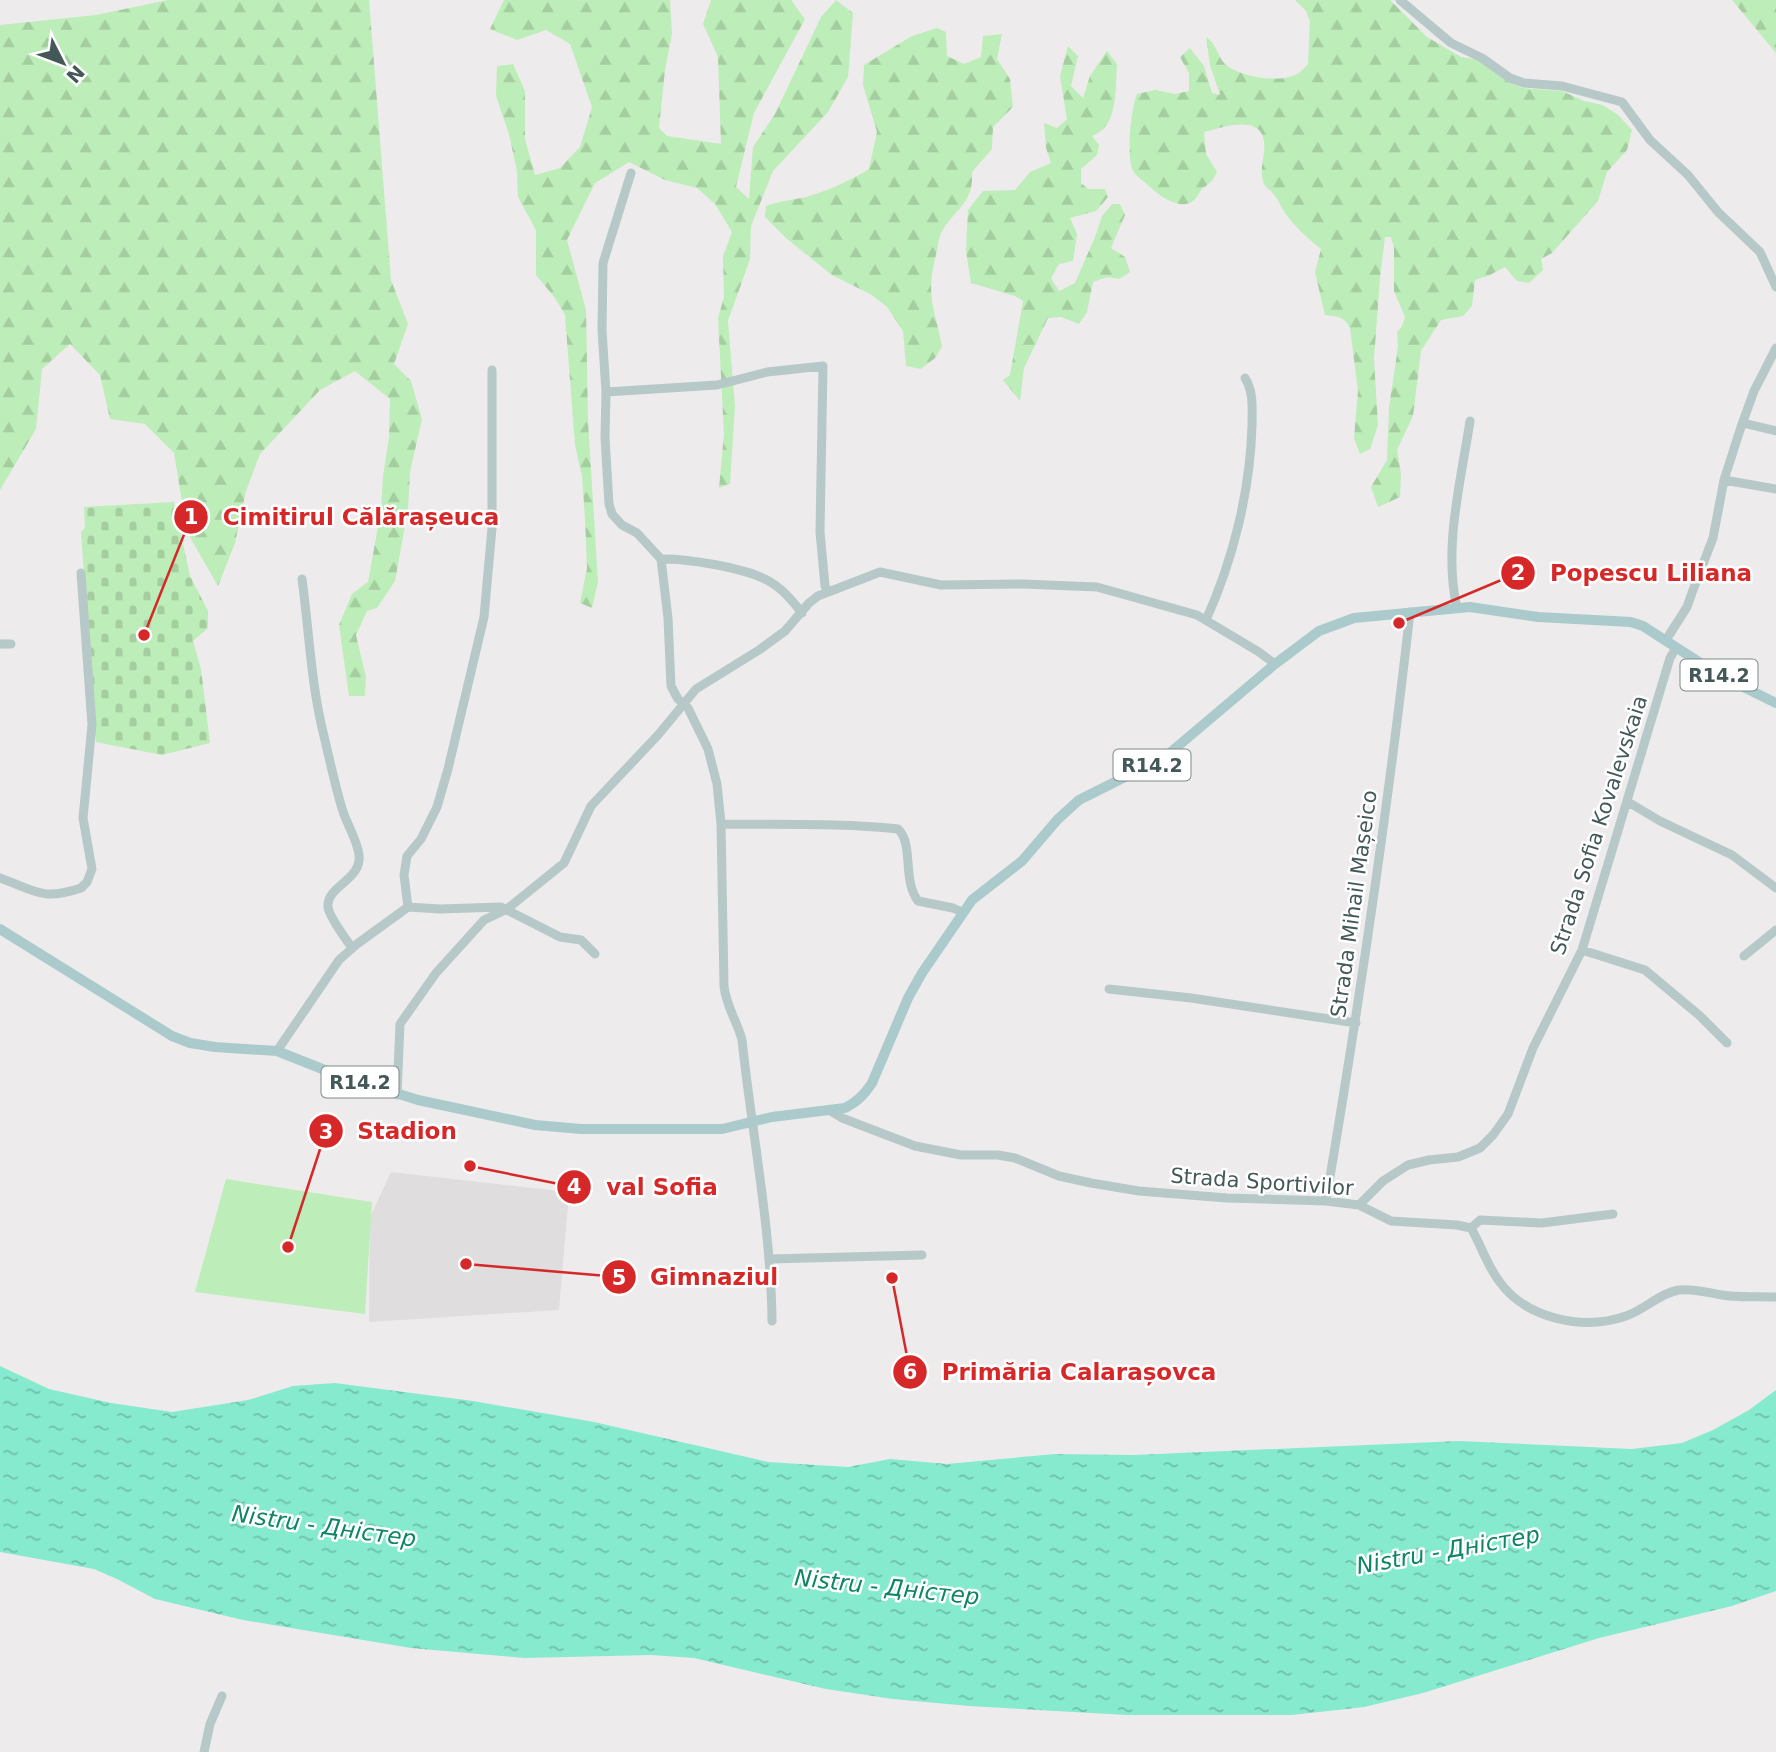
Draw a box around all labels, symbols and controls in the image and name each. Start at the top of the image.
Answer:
north arrow [28,28,98,98]
text: N [62,61,89,88]
callout: Cimitirul Călărașeuca [173,495,513,539]
text: Cimitirul Călărașeuca [223,504,499,531]
text: 1 [184,505,198,529]
callout: Popescu Liliana [1501,551,1766,595]
text: Popescu Liliana [1550,560,1752,586]
text: 2 [1511,561,1525,585]
road number: R14.2 [1680,660,1758,690]
street label: Strada Sofia Kovalevskaia [1546,692,1652,958]
road number: R14.2 [1114,750,1190,780]
street label: Strada Mihail Mașeico [1326,789,1382,1019]
road number: R14.2 [322,1066,398,1098]
callout: Stadion [309,1109,471,1153]
text: Stadion [357,1118,457,1144]
text: 3 [319,1120,333,1144]
street label: Strada Sportivilor [1170,1164,1355,1200]
callout: val Sofia [557,1165,731,1209]
text: val Sofia [606,1174,718,1200]
text: 4 [567,1175,581,1199]
callout: Gimnaziul [601,1255,792,1299]
text: Gimnaziul [650,1264,778,1290]
text: 5 [612,1266,626,1290]
callout: Primăria Calarașovca [893,1350,1231,1394]
text: Primăria Calarașovca [942,1359,1216,1386]
text: 6 [903,1360,917,1384]
water label: Nistru - Дністер [230,1500,418,1552]
water label: Nistru - Дністер [1354,1521,1542,1579]
water label: Nistru - Дністер [793,1564,981,1610]

